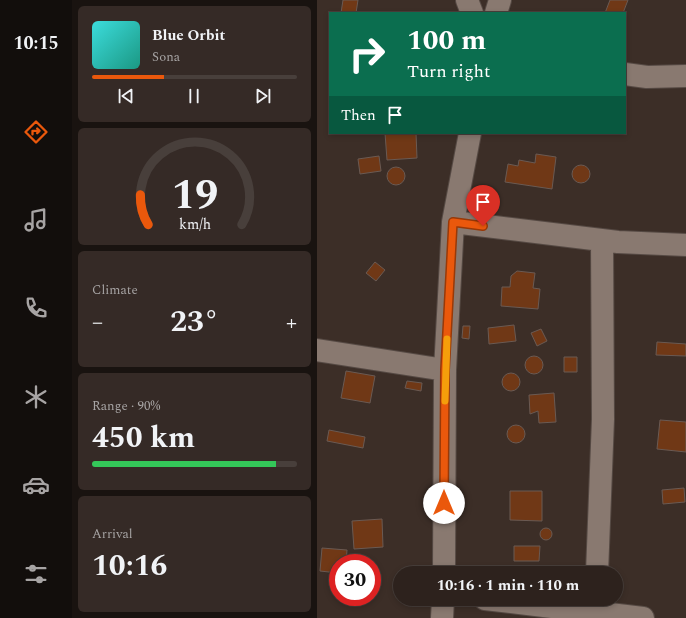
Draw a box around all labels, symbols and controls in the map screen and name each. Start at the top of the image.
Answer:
text: 100 m [407,19,486,62]
text: Blue Orbit [152,24,225,47]
icon: right [341,28,393,80]
text: 10:15 [13,30,59,57]
text: Sona [152,47,180,67]
text: Turn right [407,58,490,85]
icon: previous [115,85,137,107]
icon: pause [183,85,205,107]
icon: next [252,85,274,107]
text: Then [341,104,376,127]
icon: arrive [384,104,406,126]
icon: directions [22,118,50,146]
text: 19 [171,163,218,226]
pin [466,185,500,226]
icon: arrive [472,191,494,213]
icon: music [22,206,50,234]
text: km/h [178,213,211,235]
text: Climate [92,280,138,300]
icon: phone [22,294,50,322]
text: 23° [170,299,219,345]
text: − [92,306,103,339]
text: + [286,306,297,339]
icon: climate [22,383,50,411]
text: Range · 90% [92,396,160,416]
text: 450 km [92,415,195,461]
icon: car [22,471,50,499]
position arrow [423,482,465,524]
text: Arrival [92,524,133,544]
text: 10:16 [92,543,167,589]
speed limit sign: 30 [329,554,381,606]
icon: filters [22,560,50,588]
text: 10:16 · 1 min · 110 m [437,574,579,597]

